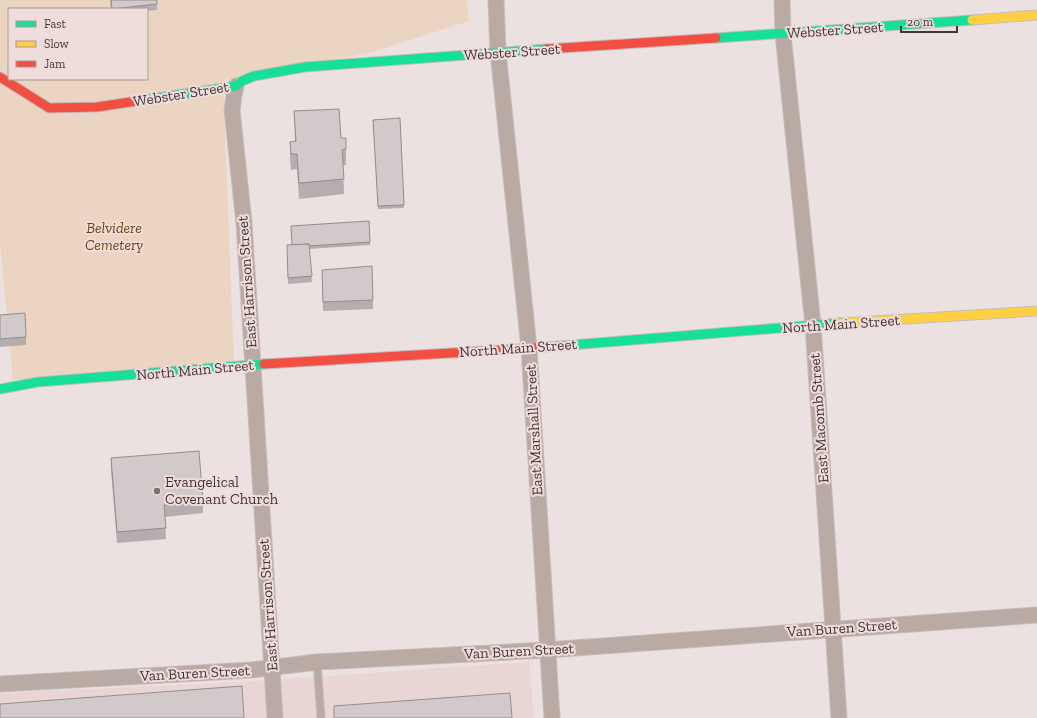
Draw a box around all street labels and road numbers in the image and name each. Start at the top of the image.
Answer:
street label: Webster Street [786,18,884,42]
street label: Webster Street [463,40,561,64]
street label: Webster Street [132,77,231,110]
street label: East Harrison Street [233,215,261,349]
street label: North Main Street [782,311,901,337]
street label: North Main Street [459,335,578,361]
street label: East Macomb Street [805,352,833,484]
street label: North Main Street [135,356,255,384]
street label: East Marshall Street [522,364,546,496]
street label: East Harrison Street [254,538,282,672]
street label: Van Buren Street [785,615,898,641]
street label: Van Buren Street [462,639,575,663]
street label: Van Buren Street [138,661,251,685]

